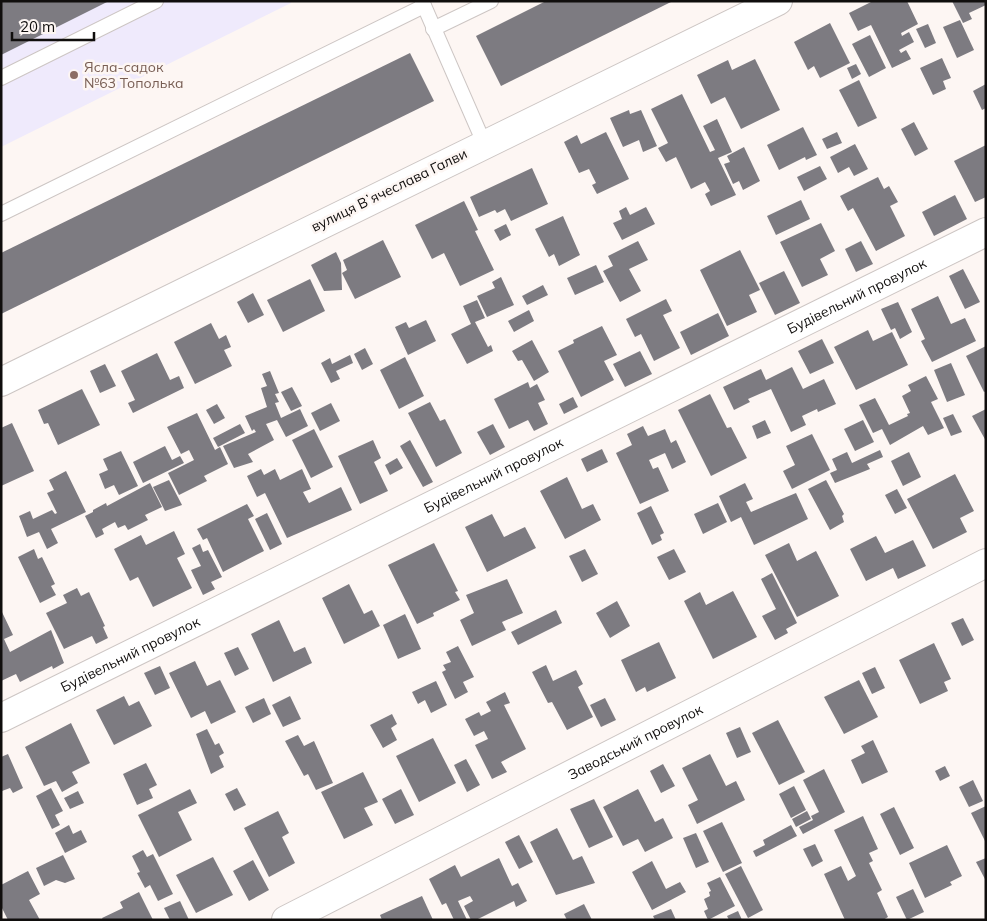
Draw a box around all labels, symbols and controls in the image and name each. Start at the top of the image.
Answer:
scale bar [12,10,95,42]
text: 20 m [20,17,55,36]
place label: Ясла-садок №63 Тополька [84,58,183,92]
marker: Ясла-садок №63 Тополька [68,69,80,81]
street label: вулиця Вʼячеслава Галви [308,144,470,236]
street label: Будівельний провулок [784,254,930,338]
street label: Будівельний провулок [421,433,566,517]
street label: Будівельний провулок [58,612,203,696]
street label: Заводський провулок [565,700,706,784]

